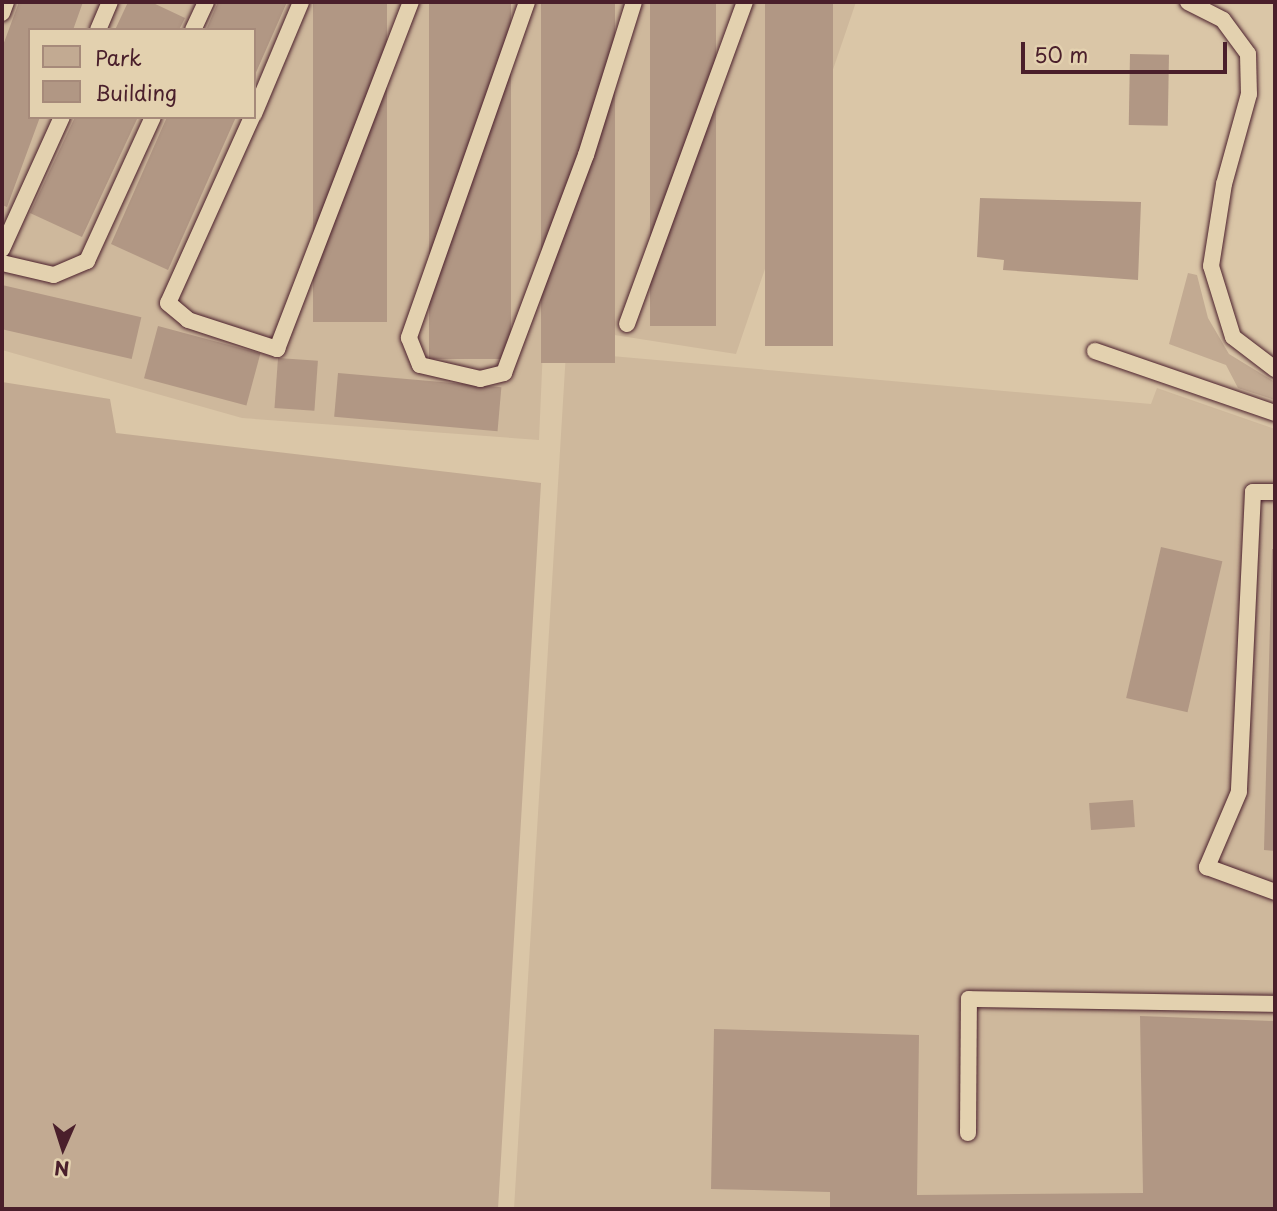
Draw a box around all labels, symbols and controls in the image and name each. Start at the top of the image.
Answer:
legend [28,28,256,119]
scale bar [1025,28,1232,72]
text: 50 m [1034,38,1088,70]
text: Park [95,41,142,73]
text: Building [95,76,177,108]
north arrow [28,1113,98,1183]
text: N [54,1155,70,1183]

